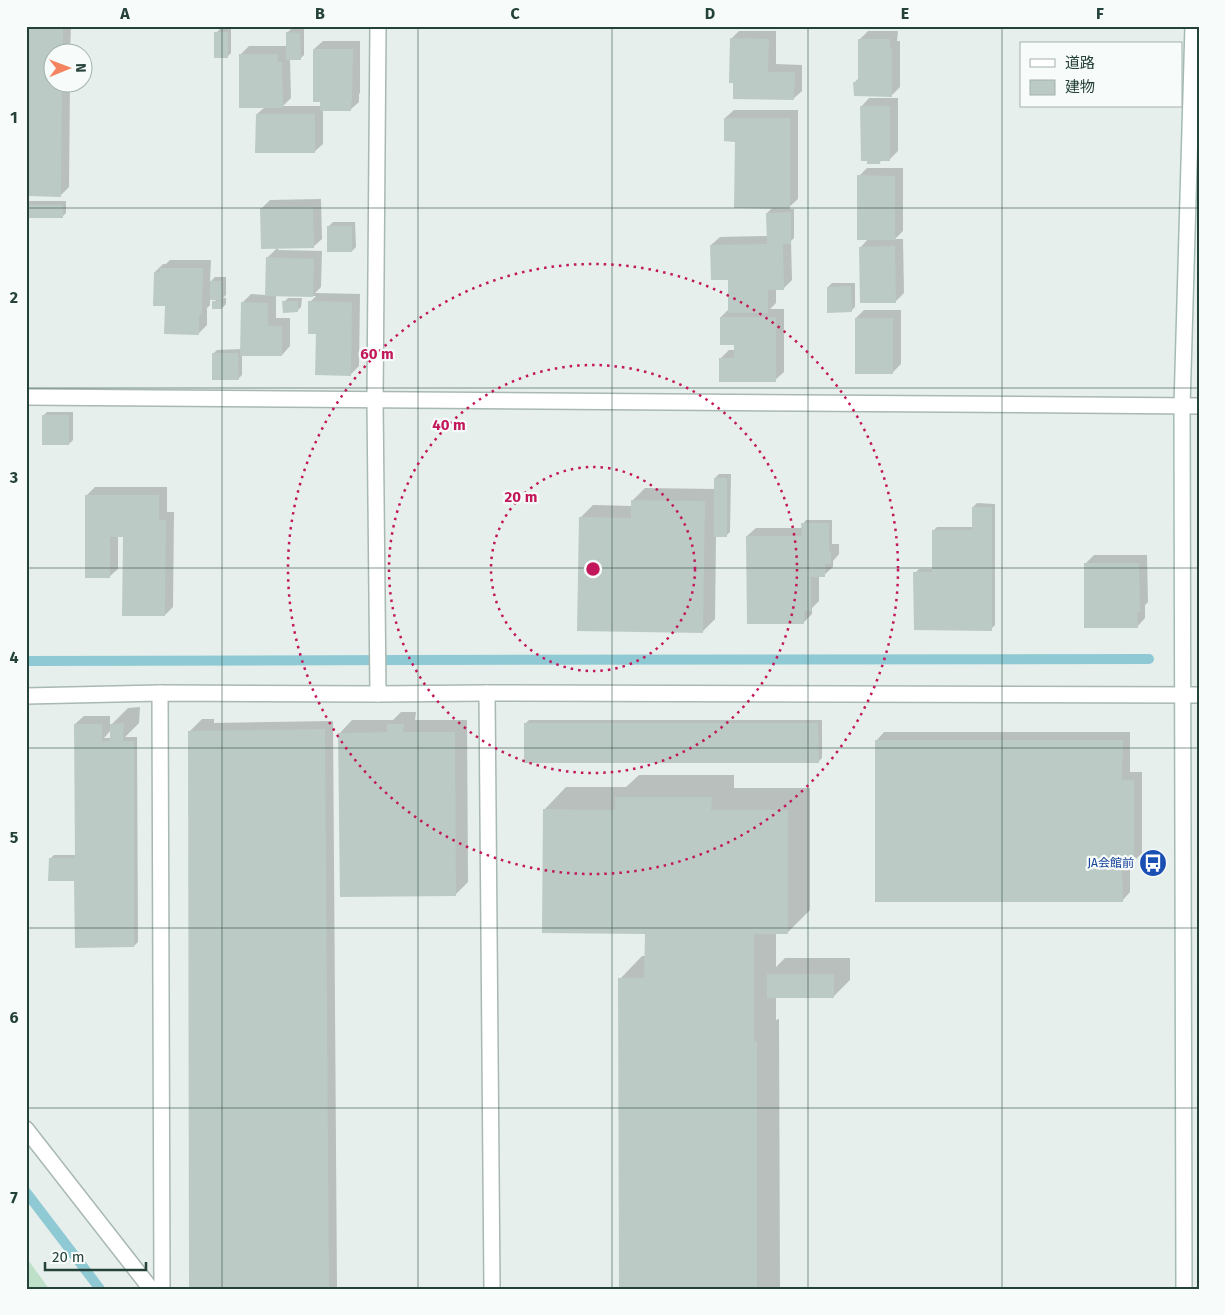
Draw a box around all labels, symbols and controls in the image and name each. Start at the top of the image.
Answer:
text: A [119,4,130,23]
text: B [315,4,325,23]
text: C [510,4,520,23]
text: D [705,4,715,23]
text: E [901,4,909,23]
text: F [1096,4,1104,23]
north arrow [42,42,92,92]
legend [1020,42,1182,108]
text: 道路 [1065,54,1095,72]
text: N [72,63,89,73]
text: 建物 [1065,78,1095,96]
text: 1 [10,108,18,127]
text: 2 [10,288,18,307]
text: 60 m [360,345,394,363]
text: 40 m [432,416,466,434]
text: 3 [9,468,18,487]
text: 20 m [505,488,537,506]
centre of rings [584,560,602,578]
text: 4 [9,648,19,667]
text: 5 [10,828,19,847]
bus stop icon: JA会館前 [1138,848,1168,878]
place label: JA会館前 [1087,856,1134,870]
text: 6 [9,1008,19,1027]
text: 7 [10,1188,18,1207]
scale bar [45,1240,146,1272]
text: 20 m [52,1248,85,1266]

